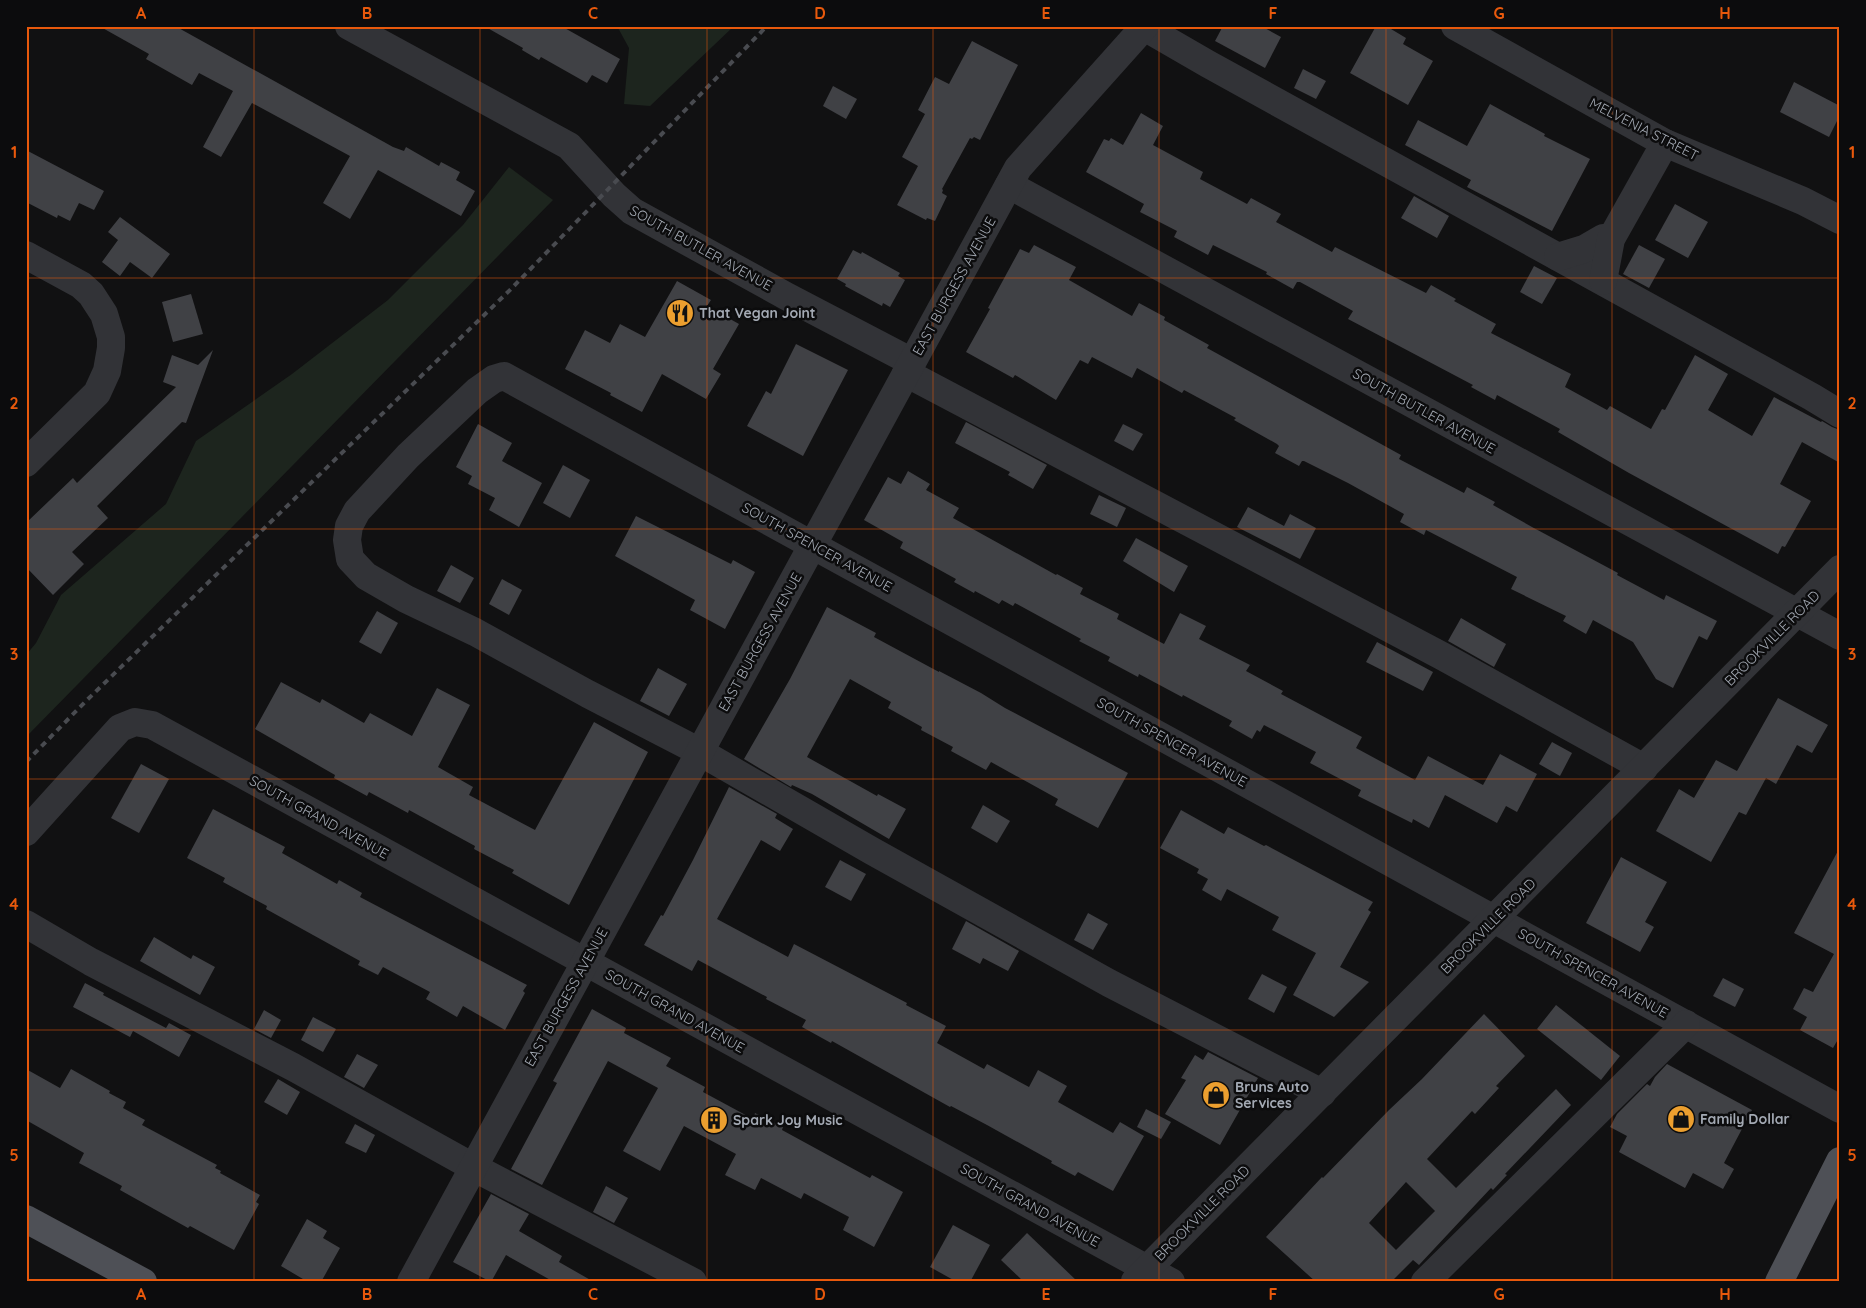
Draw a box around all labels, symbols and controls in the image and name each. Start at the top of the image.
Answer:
text: A [136,3,147,23]
text: B [362,3,372,23]
text: C [588,3,598,23]
text: D [814,3,826,23]
text: E [1041,3,1051,23]
text: F [1269,3,1278,23]
text: G [1493,3,1505,23]
text: H [1719,3,1731,23]
street label: MELVENIA STREET [1586,94,1702,164]
text: 1 [11,142,17,162]
text: 1 [1849,142,1855,162]
street label: SOUTH BUTLER AVENUE [627,201,775,295]
street label: EAST BURGESS AVENUE [908,213,1000,359]
restaurant icon: That Vegan Joint [665,298,695,328]
place label: That Vegan Joint [699,304,816,322]
street label: SOUTH BUTLER AVENUE [1350,364,1498,458]
text: 2 [9,393,19,413]
text: 2 [1847,393,1857,413]
street label: SOUTH SPENCER AVENUE [739,498,895,596]
street label: EAST BURGESS AVENUE [714,569,806,715]
street label: BROOKVILLE ROAD [1720,586,1824,690]
text: 3 [10,644,18,664]
text: 3 [1848,644,1856,664]
street label: SOUTH SPENCER AVENUE [1094,693,1250,791]
street label: SOUTH GRAND AVENUE [246,771,392,863]
street label: BROOKVILLE ROAD [1436,874,1540,978]
text: 4 [9,894,19,914]
text: 4 [1847,894,1857,914]
street label: EAST BURGESS AVENUE [520,924,612,1070]
street label: SOUTH SPENCER AVENUE [1515,924,1671,1022]
street label: SOUTH GRAND AVENUE [602,965,748,1057]
place label: Bruns Auto Services [1235,1078,1309,1112]
shop icon: Bruns Auto Services [1201,1080,1231,1110]
shop icon: Family Dollar [1666,1104,1696,1134]
building icon: Spark Joy Music [699,1105,729,1135]
place label: Family Dollar [1700,1110,1790,1128]
place label: Spark Joy Music [733,1111,843,1129]
text: 5 [9,1145,19,1165]
text: 5 [1847,1145,1857,1165]
street label: SOUTH GRAND AVENUE [957,1159,1103,1251]
street label: BROOKVILLE ROAD [1150,1161,1254,1265]
text: A [136,1284,147,1304]
text: B [362,1284,372,1304]
text: C [588,1284,598,1304]
text: D [814,1284,826,1304]
text: E [1041,1284,1051,1304]
text: F [1269,1284,1278,1304]
text: G [1493,1284,1505,1304]
text: H [1719,1284,1731,1304]

